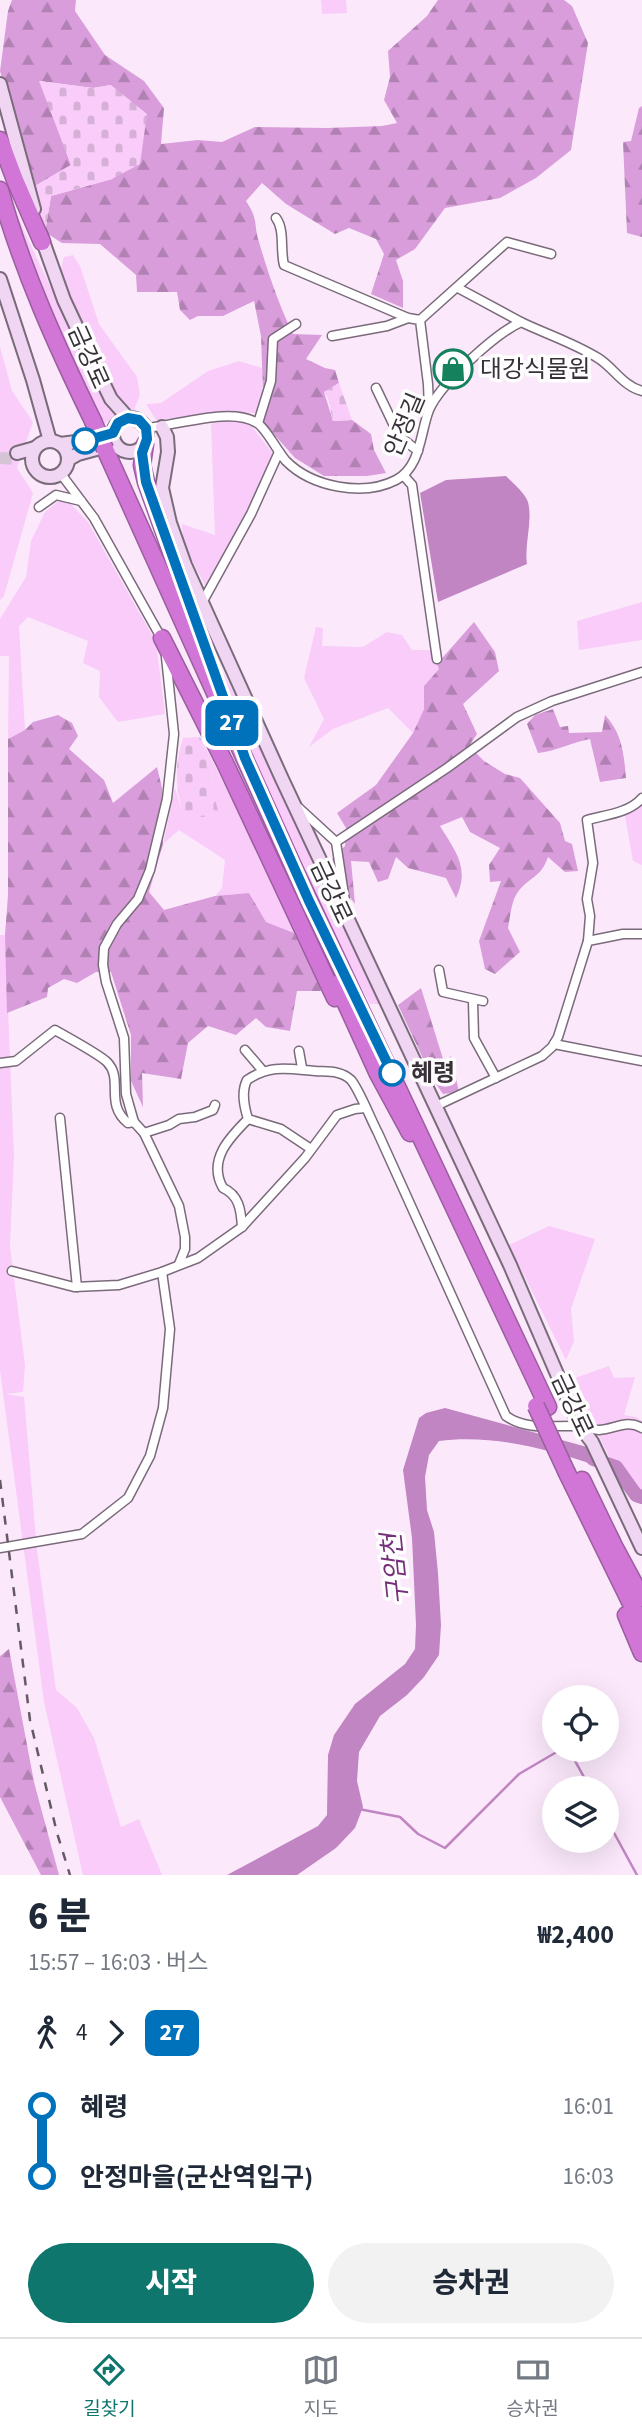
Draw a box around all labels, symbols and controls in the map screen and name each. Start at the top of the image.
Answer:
street label: 금강로 [59,320,117,394]
shop icon: 대강식물원 [432,348,474,390]
place label: 대강식물원 [480,352,590,387]
street label: 안정길 [376,388,434,462]
unlabelled marker [72,428,98,454]
line badge: 27 [201,700,264,746]
text: 27 [219,705,245,740]
street label: 금강로 [301,855,361,929]
place label: 혜령 [411,1056,455,1091]
marker: 혜령 [379,1060,405,1086]
street label: 금강로 [542,1368,602,1442]
water label: 구암천 [373,1528,417,1607]
map controls [542,1685,619,1853]
button: locate [542,1685,619,1762]
button: layers [542,1776,619,1853]
text: 6 분 [28,1890,91,1944]
text: ₩2,400 [538,1916,614,1953]
text: 15:57 – 16:03 · 버스 [28,1946,208,1979]
icon: walk [28,2014,66,2052]
icon: forward [97,2014,135,2052]
text: 27 [159,2015,185,2050]
text: 4 [76,2016,87,2049]
text: 혜령 [80,2089,128,2126]
text: 16:01 [563,2090,614,2123]
text: 안정마을(군산역입구) [80,2159,313,2196]
text: 16:03 [563,2160,614,2193]
button: 시작 [28,2243,314,2323]
button: 승차권 [328,2243,614,2323]
tab: 길찾기 [83,2351,136,2423]
tab: 지도 [302,2351,340,2423]
tab: 승차권 [506,2351,559,2423]

